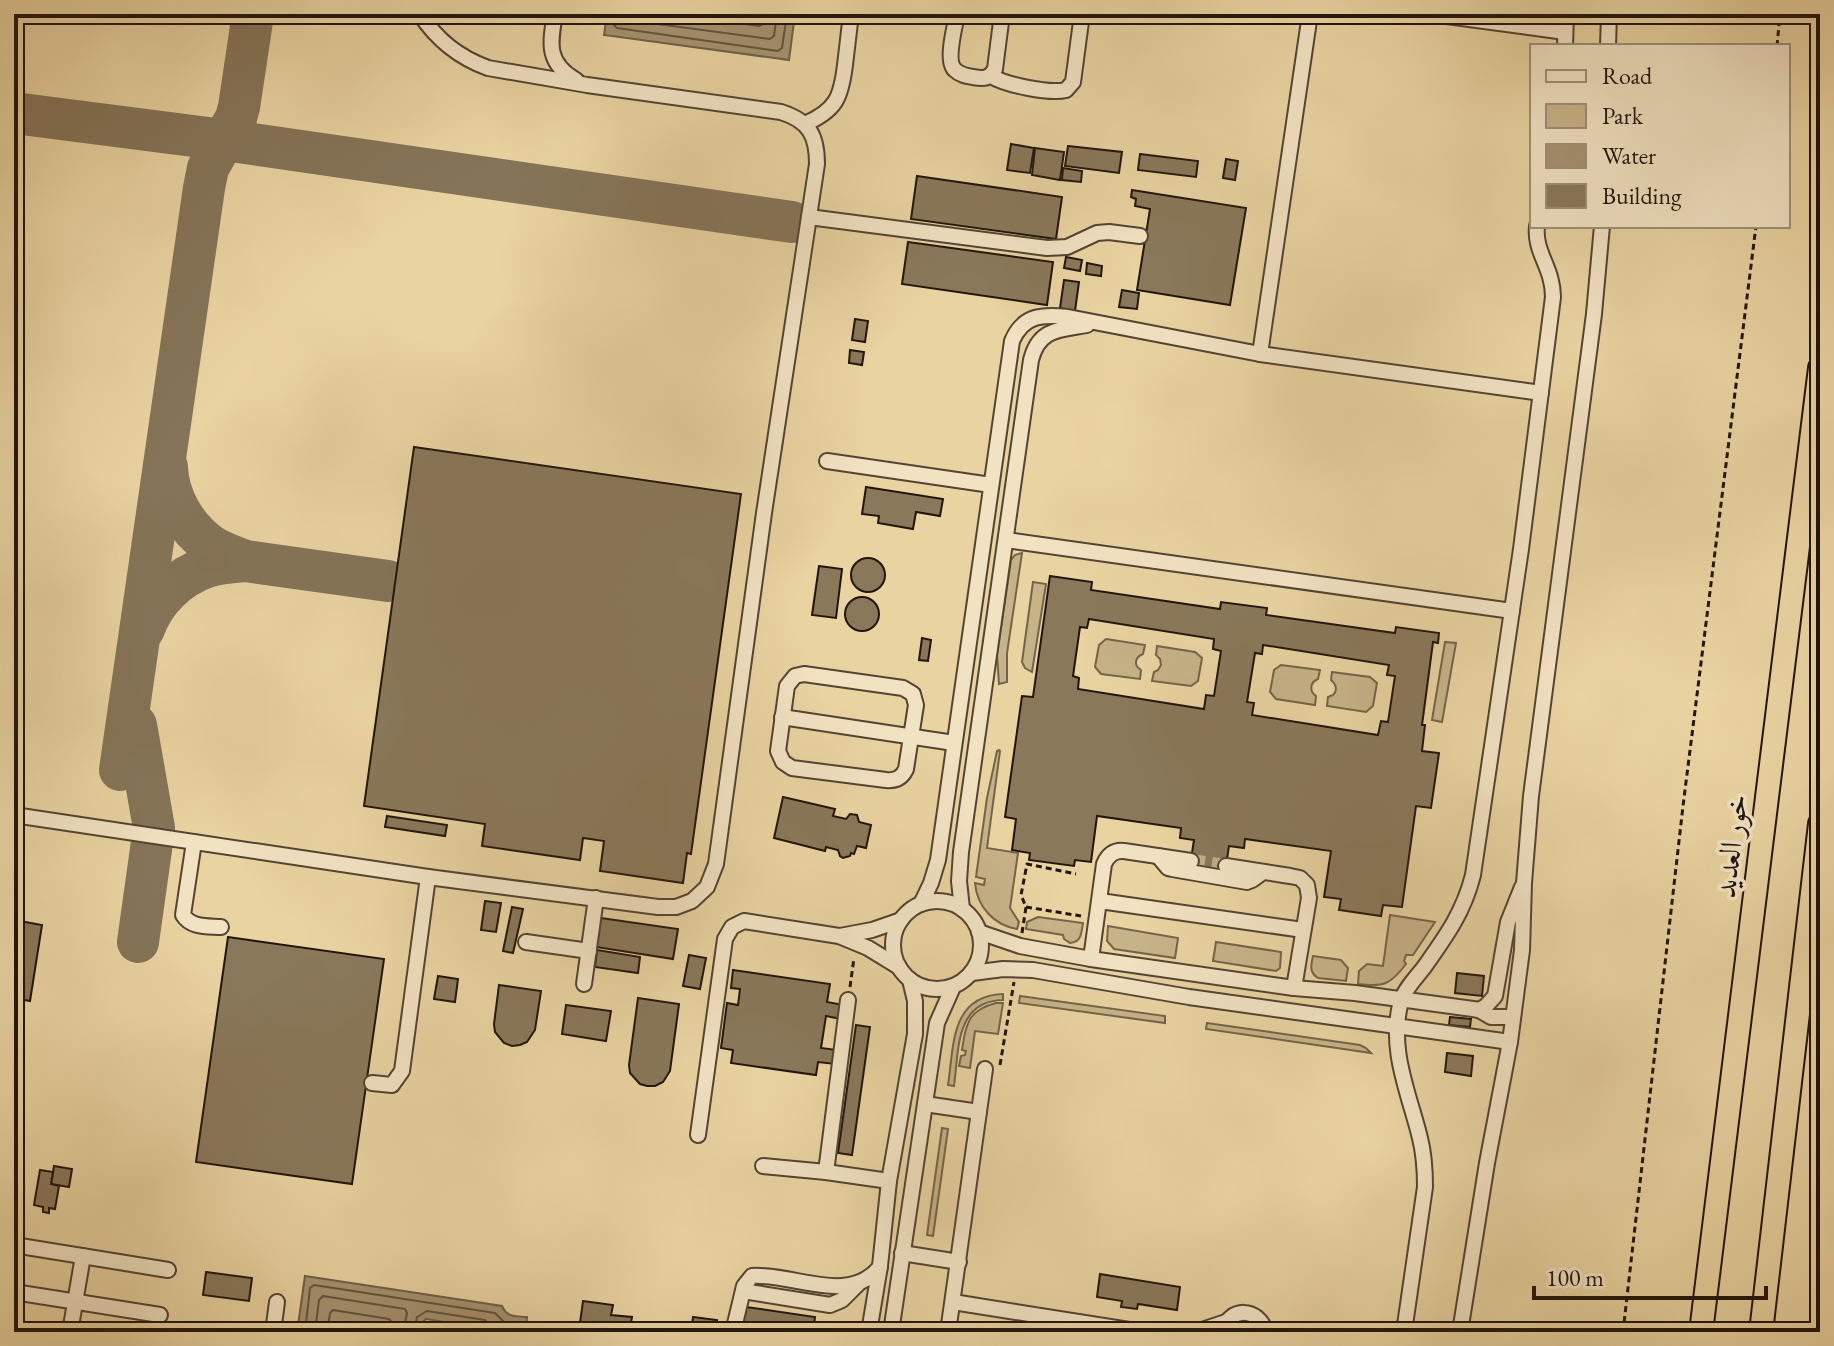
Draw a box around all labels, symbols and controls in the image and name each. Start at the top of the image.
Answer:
legend [1530,44,1790,228]
text: Road [1602,60,1653,91]
text: Park [1602,100,1644,131]
text: Water [1602,140,1656,171]
text: Building [1602,180,1682,211]
street label: خور العديد [1705,792,1756,900]
scale bar [1534,1250,1766,1300]
text: 100 m [1546,1262,1604,1293]

